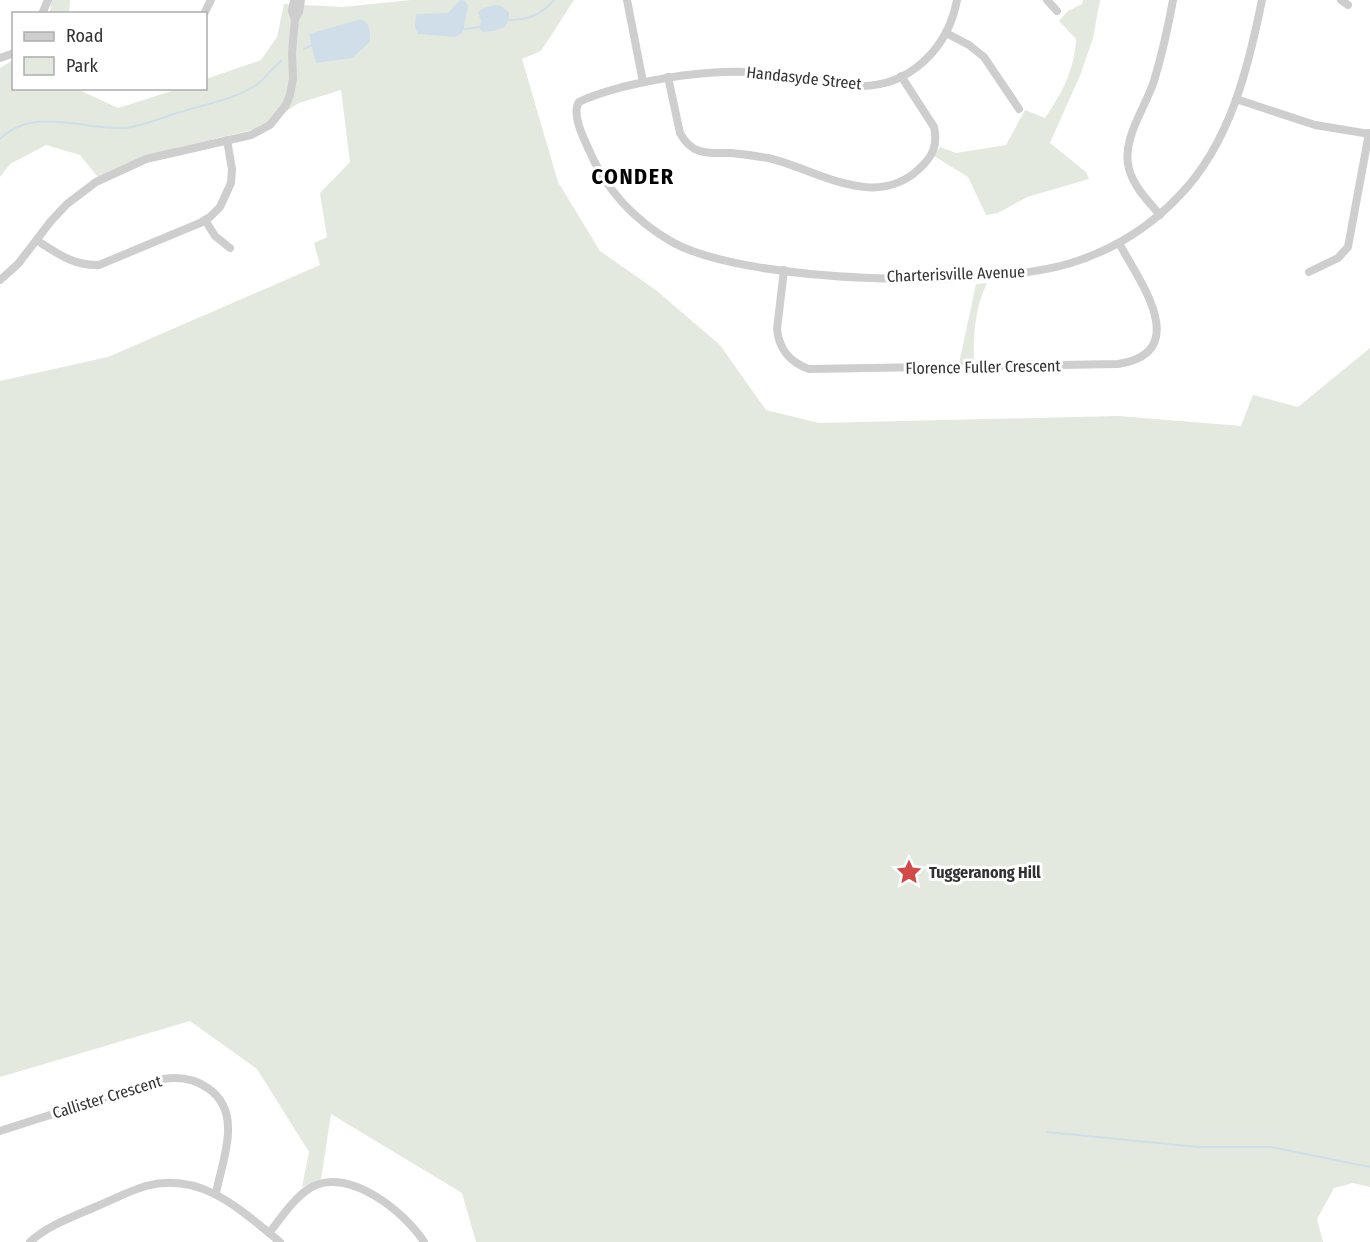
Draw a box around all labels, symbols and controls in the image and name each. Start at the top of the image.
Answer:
legend [12,12,207,90]
text: Road [66,25,103,47]
text: Park [66,55,99,77]
street label: Handasyde Street [746,63,863,94]
district label: CONDER [591,163,675,190]
street label: Charterisville Avenue [887,262,1025,286]
street label: Florence Fuller Crescent [905,356,1062,378]
place icon: Tuggeranong Hill [894,857,924,887]
place label: Tuggeranong Hill [929,863,1041,882]
street label: Callister Crescent [50,1071,165,1123]

